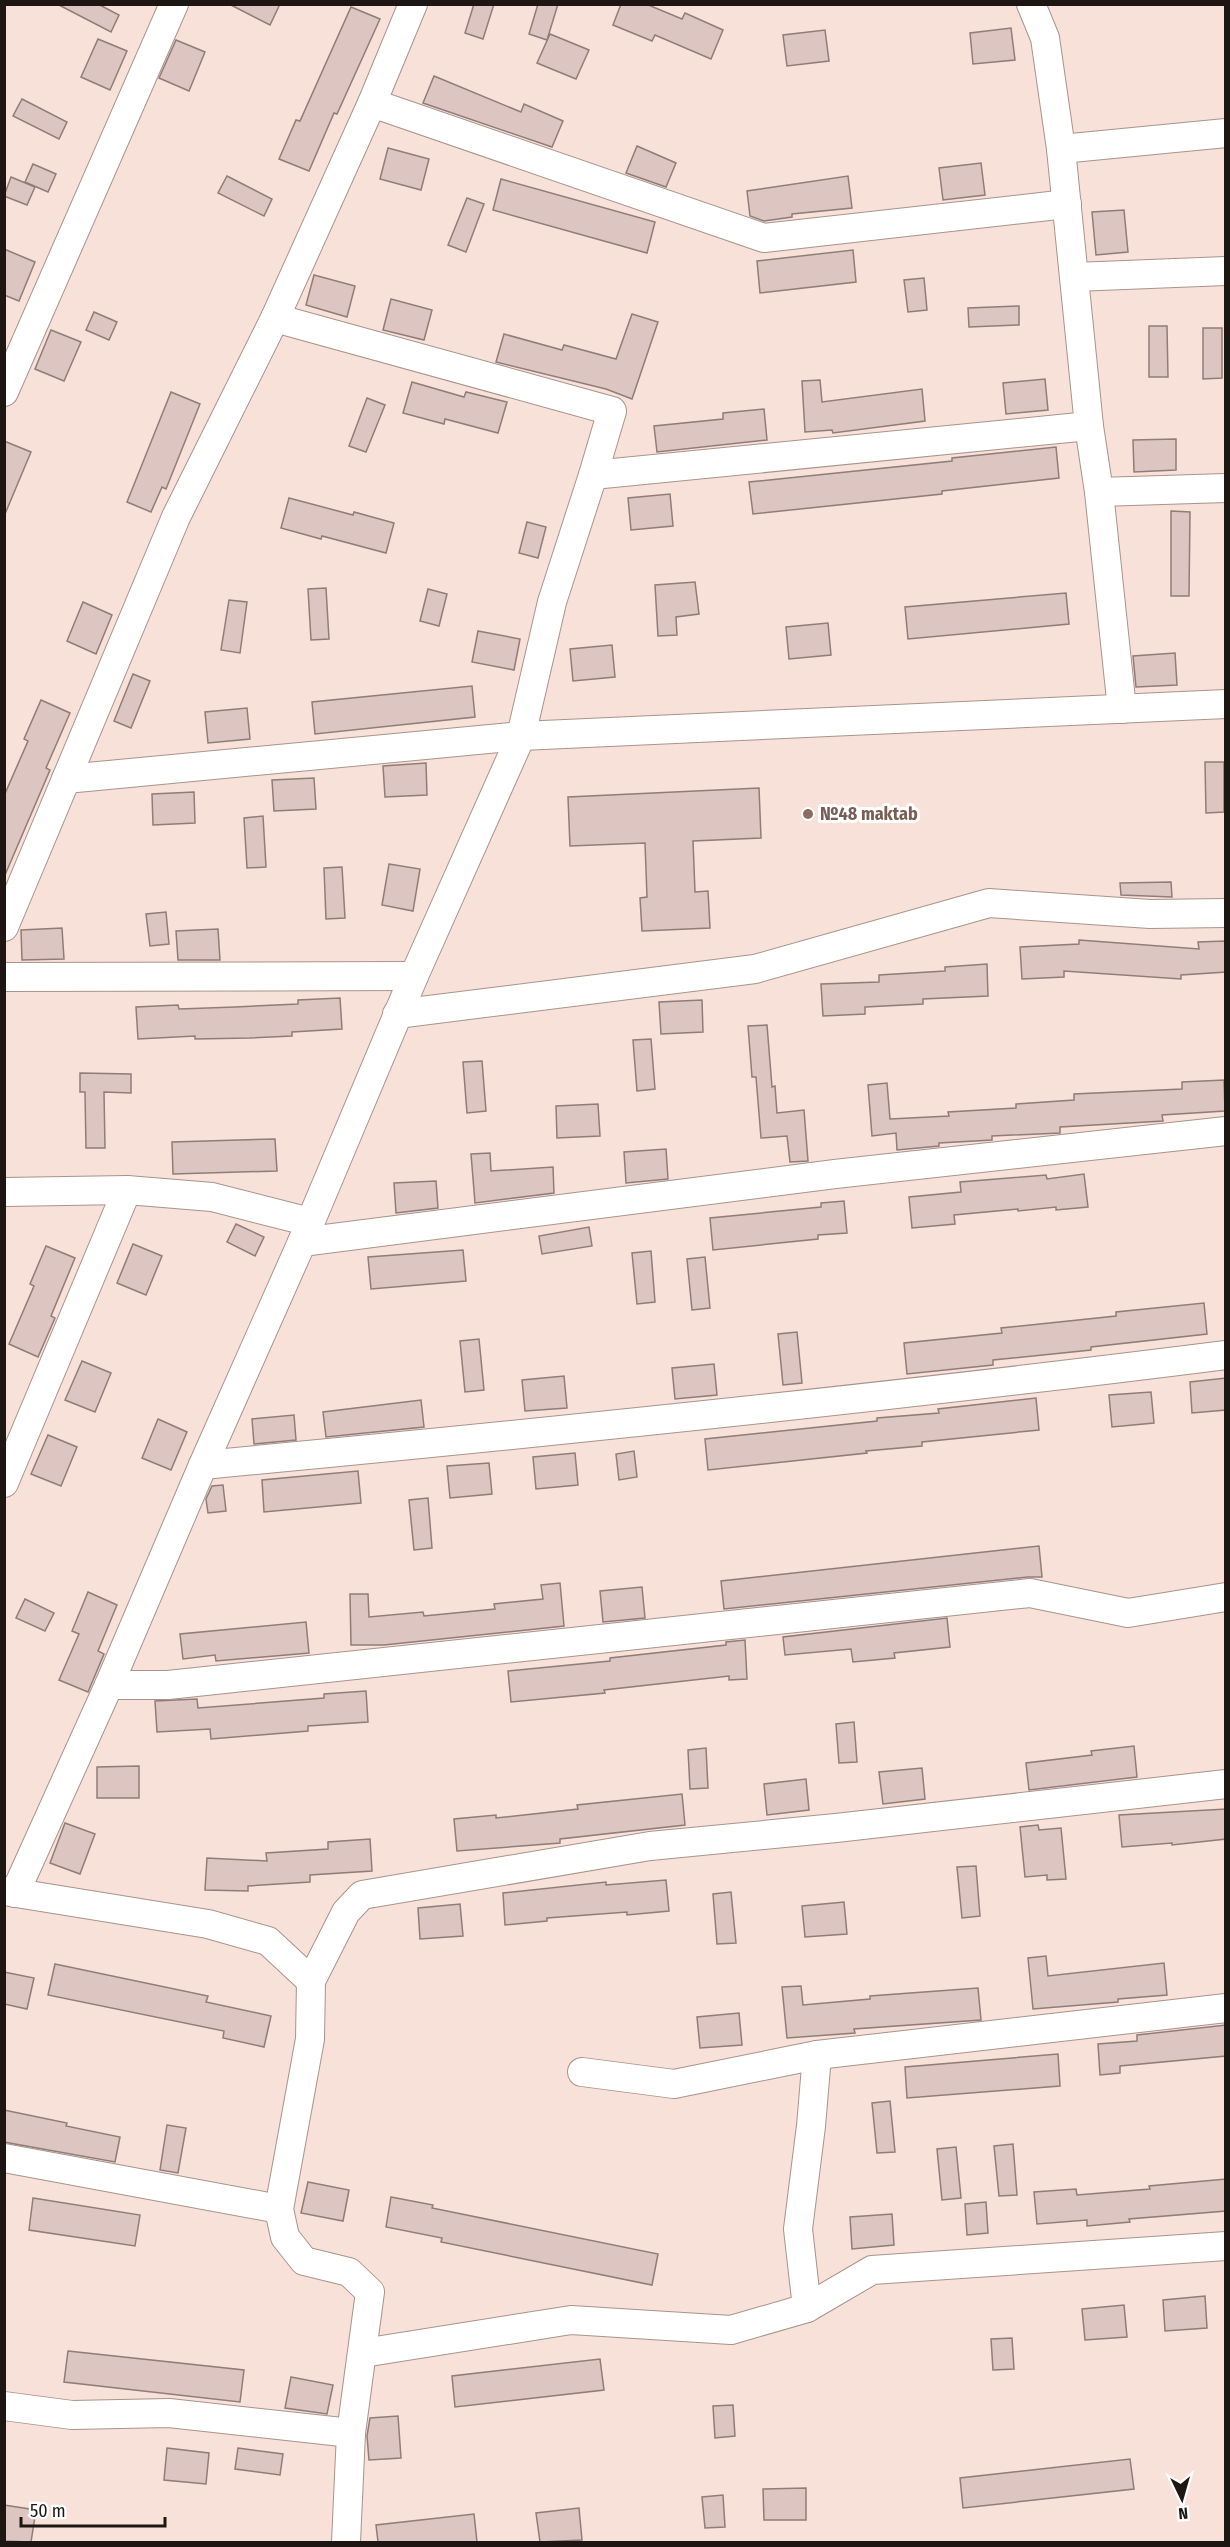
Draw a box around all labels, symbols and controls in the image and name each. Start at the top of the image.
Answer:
place label: №48 maktab [820,803,918,825]
marker: №48 maktab [801,807,815,821]
north arrow [1152,2469,1212,2529]
scale bar [21,2490,165,2528]
text: 50 m [30,2500,66,2522]
text: N [1178,2504,1189,2523]

